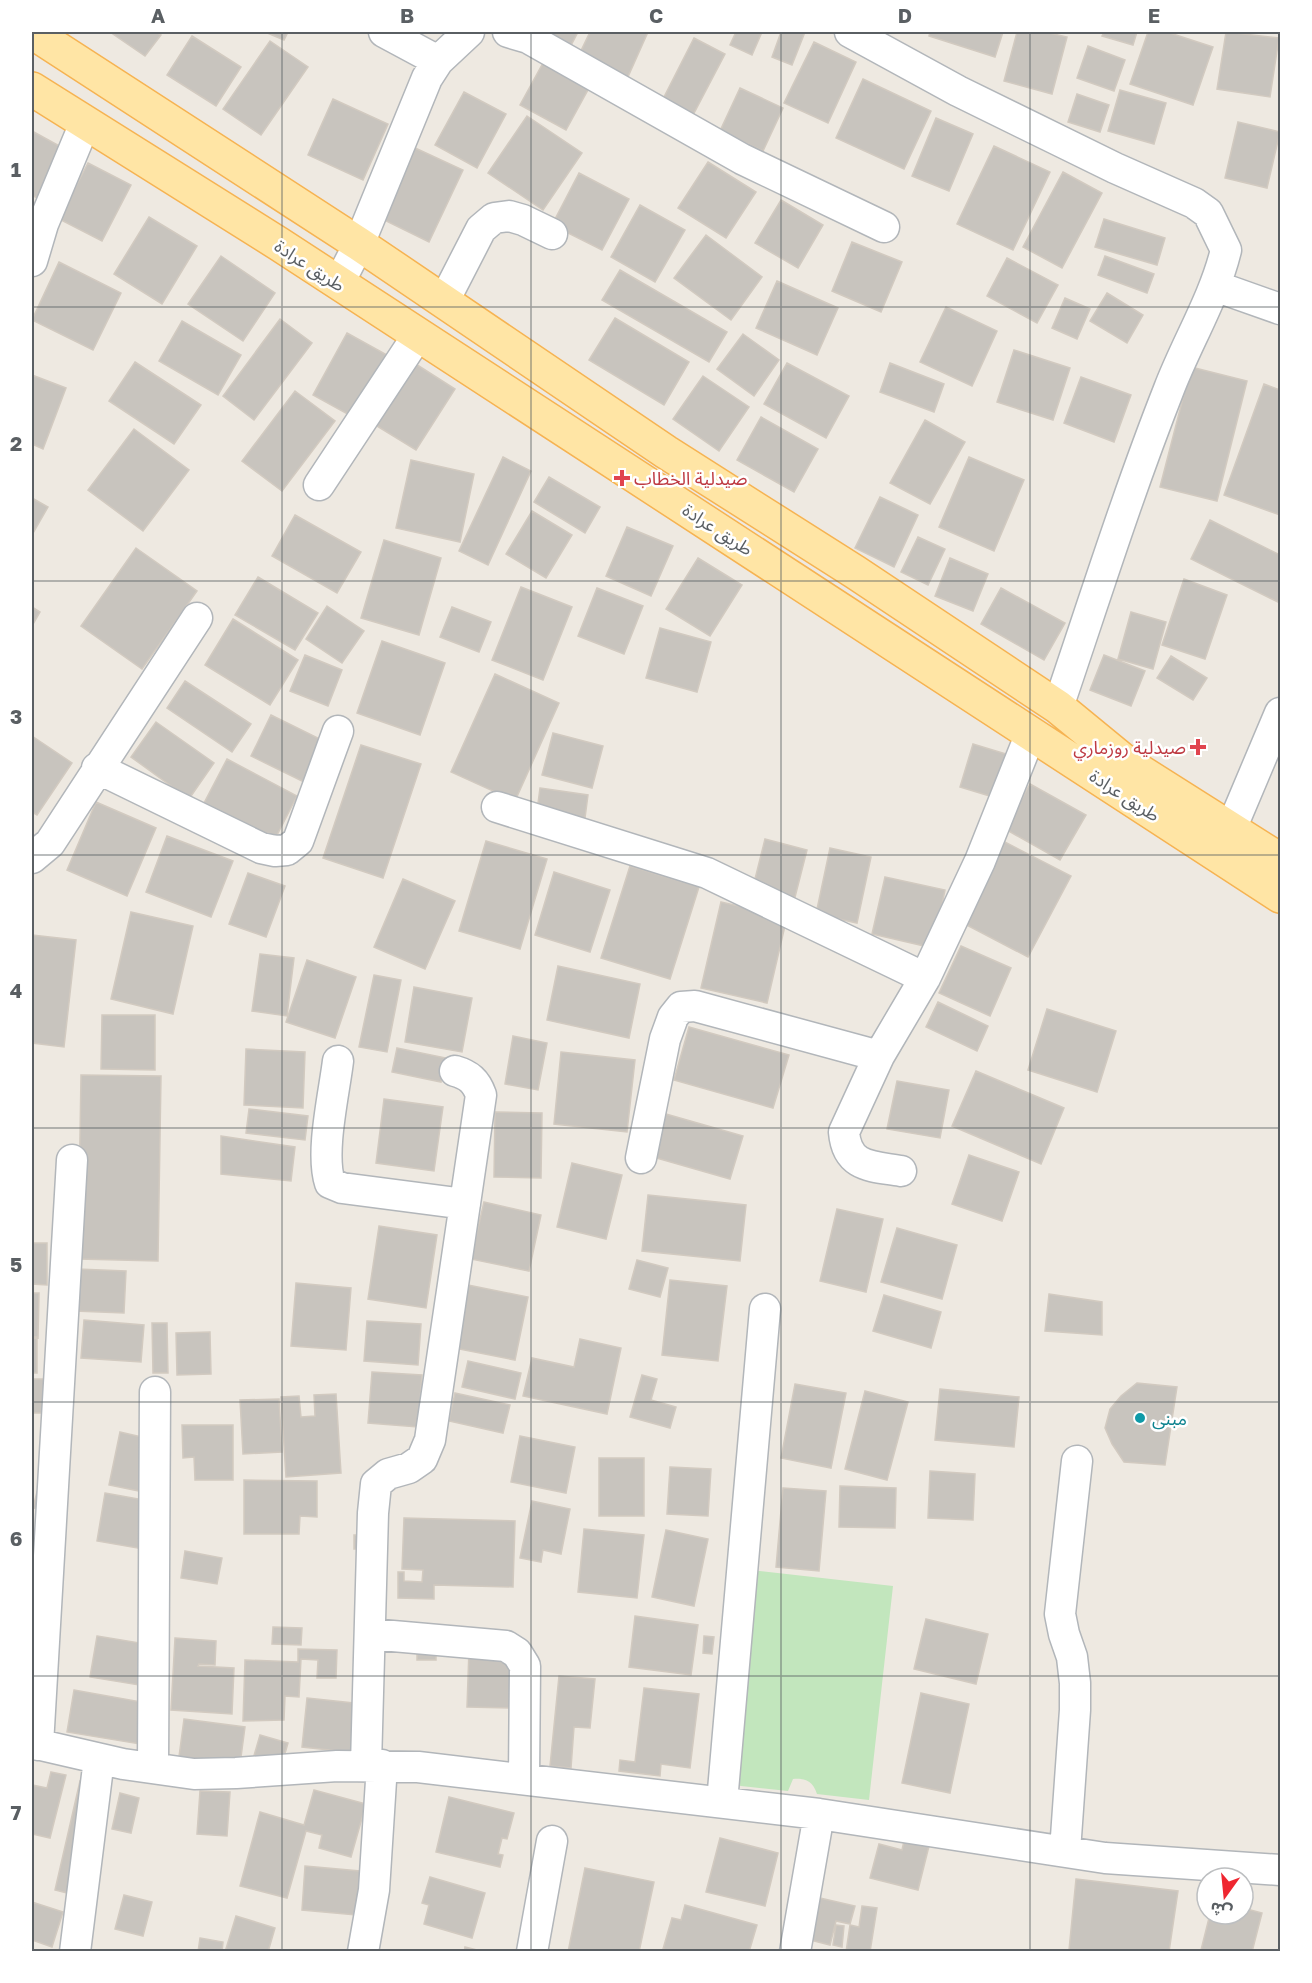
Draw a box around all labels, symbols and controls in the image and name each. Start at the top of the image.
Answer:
text: A [151,3,165,27]
text: B [400,3,414,27]
text: C [649,3,663,27]
text: D [898,3,912,27]
text: E [1148,3,1160,27]
text: 1 [11,157,21,181]
street label: طريق عرادة [270,234,349,297]
text: 2 [10,431,22,455]
place label: صيدلية الخطاب [634,467,748,489]
marker: صيدلية الخطاب [615,471,629,485]
street label: طريق عرادة [678,498,757,561]
text: 3 [10,704,22,728]
place label: صيدلية روزماري [1073,736,1186,761]
marker: صيدلية روزماري [1191,740,1205,754]
street label: طريق عرادة [1085,764,1164,827]
text: 4 [10,978,22,1002]
text: 5 [10,1252,22,1276]
place label: مبنى [1152,1407,1187,1430]
marker: مبنى [1133,1411,1147,1425]
text: 6 [10,1526,22,1550]
text: 7 [11,1800,22,1824]
north arrow [1195,1866,1255,1926]
text: ش [1208,1898,1234,1923]

